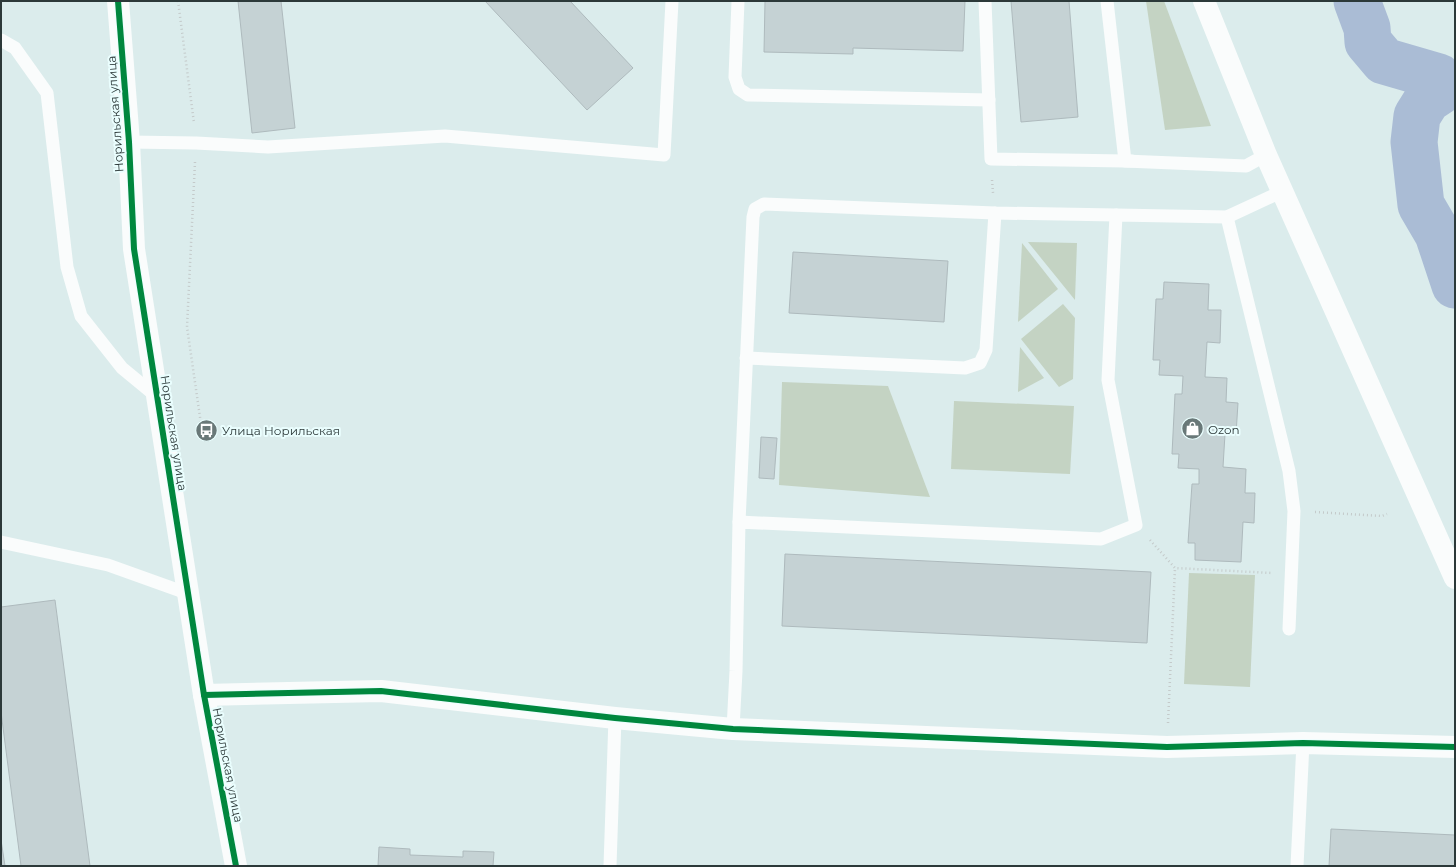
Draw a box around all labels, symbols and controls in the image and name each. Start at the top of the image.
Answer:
street label: Норильская улица [103,55,127,173]
street label: Норильская улица [157,374,191,492]
shop icon: Ozon [1179,416,1205,442]
bus stop icon: Улица Норильская [194,417,220,443]
place label: Ozon [1208,422,1240,437]
place label: Улица Норильская [222,423,340,438]
street label: Норильская улица [209,706,247,824]

